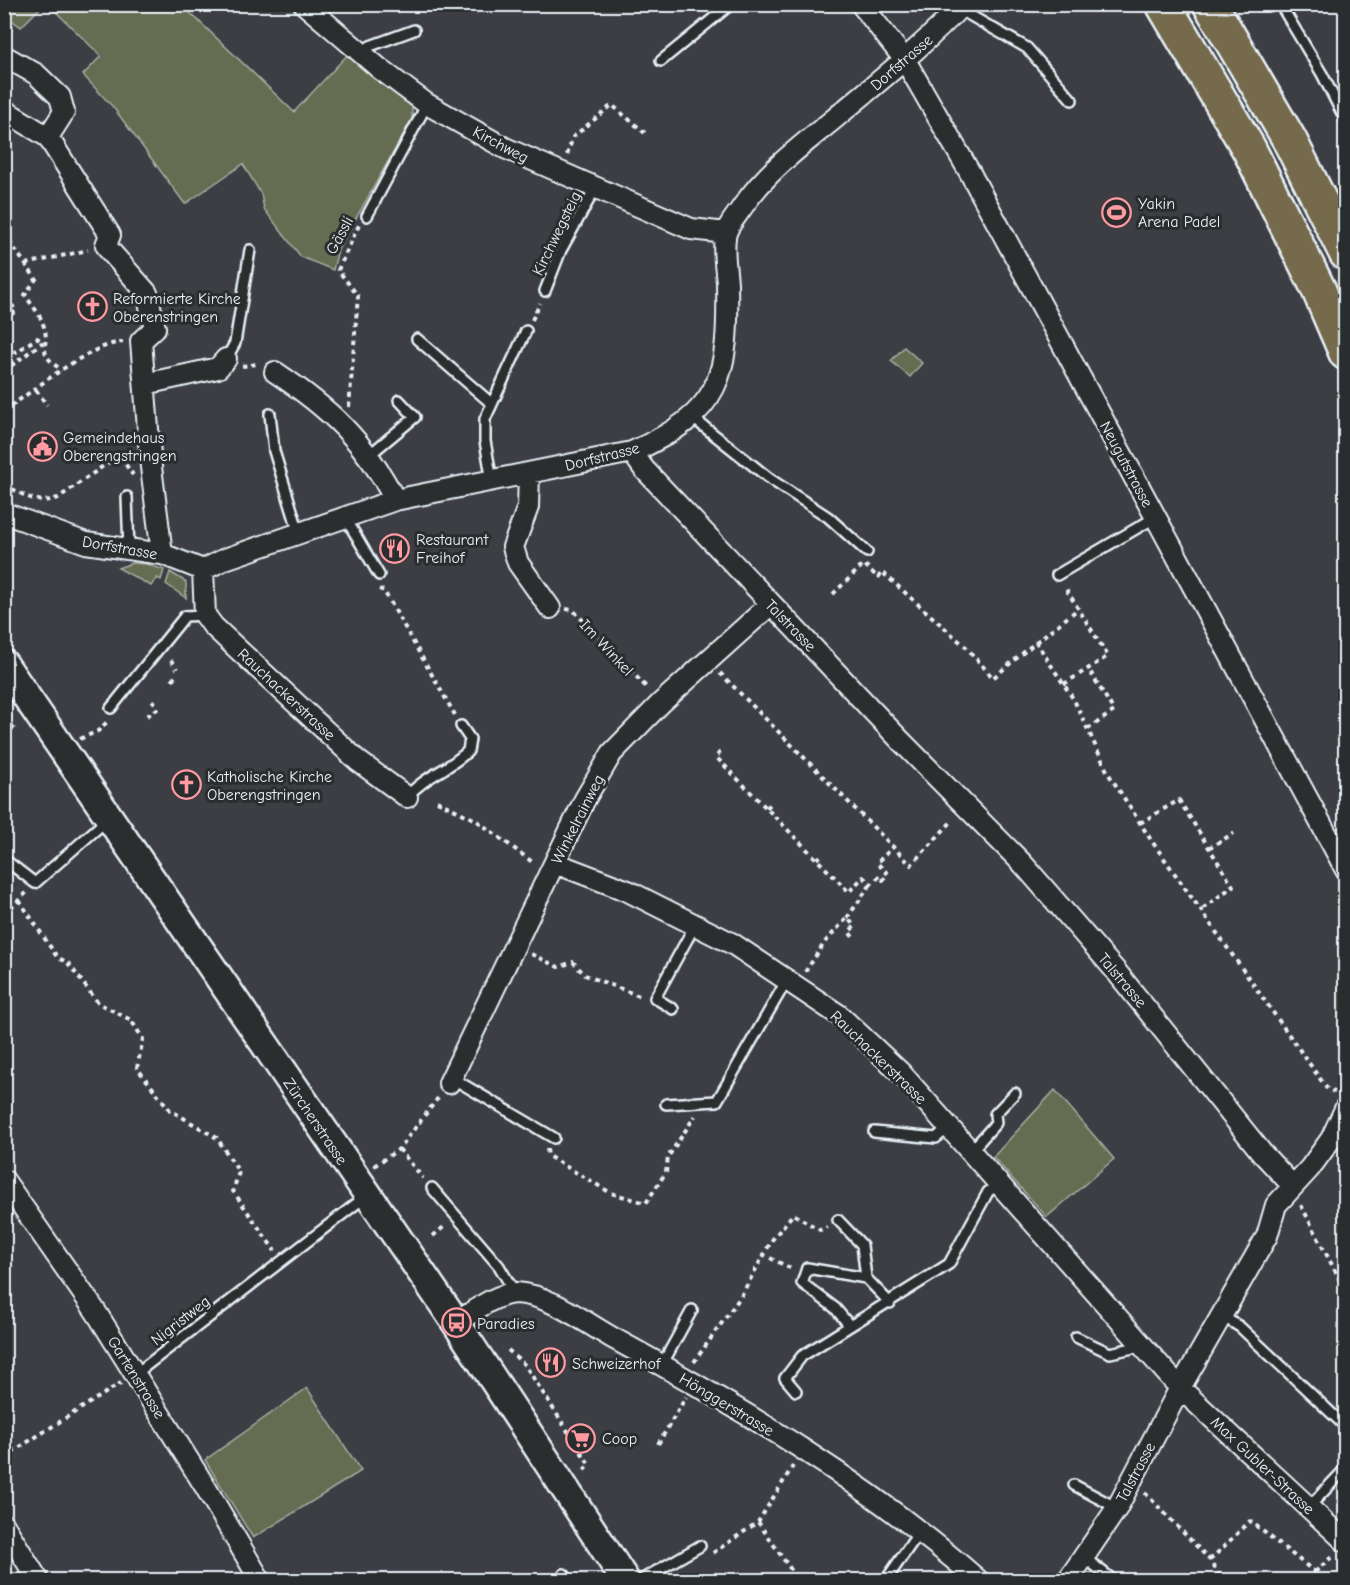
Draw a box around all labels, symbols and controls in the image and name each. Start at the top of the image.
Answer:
street label: Dorfstrasse [867,31,936,95]
street label: Kirchweg [470,123,531,167]
street label: Kirchwegsteig [529,188,585,278]
place label: Yakin Arena Padel [1138,195,1220,231]
sports icon: Yakin Arena Padel [1101,196,1133,228]
street label: Gässli [323,214,357,257]
place label: Reformierte Kirche Oberenstringen [113,290,241,326]
church icon: Reformierte Kirche Oberenstringen [76,291,108,323]
street label: Neugutstrasse [1096,418,1156,511]
place label: Gemeindehaus Oberengstringen [63,429,177,465]
public building icon: Gemeindehaus Oberengstringen [26,430,58,462]
street label: Dorfstrasse [563,439,641,475]
place label: Restaurant Freihof [416,531,489,567]
restaurant icon: Restaurant Freihof [379,532,411,564]
street label: Dorfstrasse [81,533,159,563]
street label: Talstrasse [761,596,819,655]
street label: Im Winkel [576,616,637,679]
street label: Rauchackerstrasse [234,645,339,744]
place label: Katholische Kirche Oberengstringen [207,768,332,804]
church icon: Katholische Kirche Oberengstringen [170,769,202,801]
street label: Winkelrainweg [548,772,608,867]
street label: Talstrasse [1094,950,1150,1011]
street label: Rauchackerstrasse [827,1007,930,1108]
street label: Zürcherstrasse [280,1075,351,1168]
street label: Nigristweg [148,1292,214,1349]
bus stop icon: Paradies [440,1307,472,1339]
place label: Paradies [477,1315,535,1333]
street label: Gartenstrasse [104,1333,169,1422]
restaurant icon: Schweizerhof [535,1347,567,1379]
place label: Schweizerhof [572,1355,662,1373]
street label: Hönggerstrasse [676,1370,777,1440]
street label: Max Gubler-Strasse [1207,1413,1318,1518]
supermarket icon: Coop [565,1422,597,1454]
place label: Coop [602,1430,637,1448]
street label: Talstrasse [1113,1439,1159,1506]

